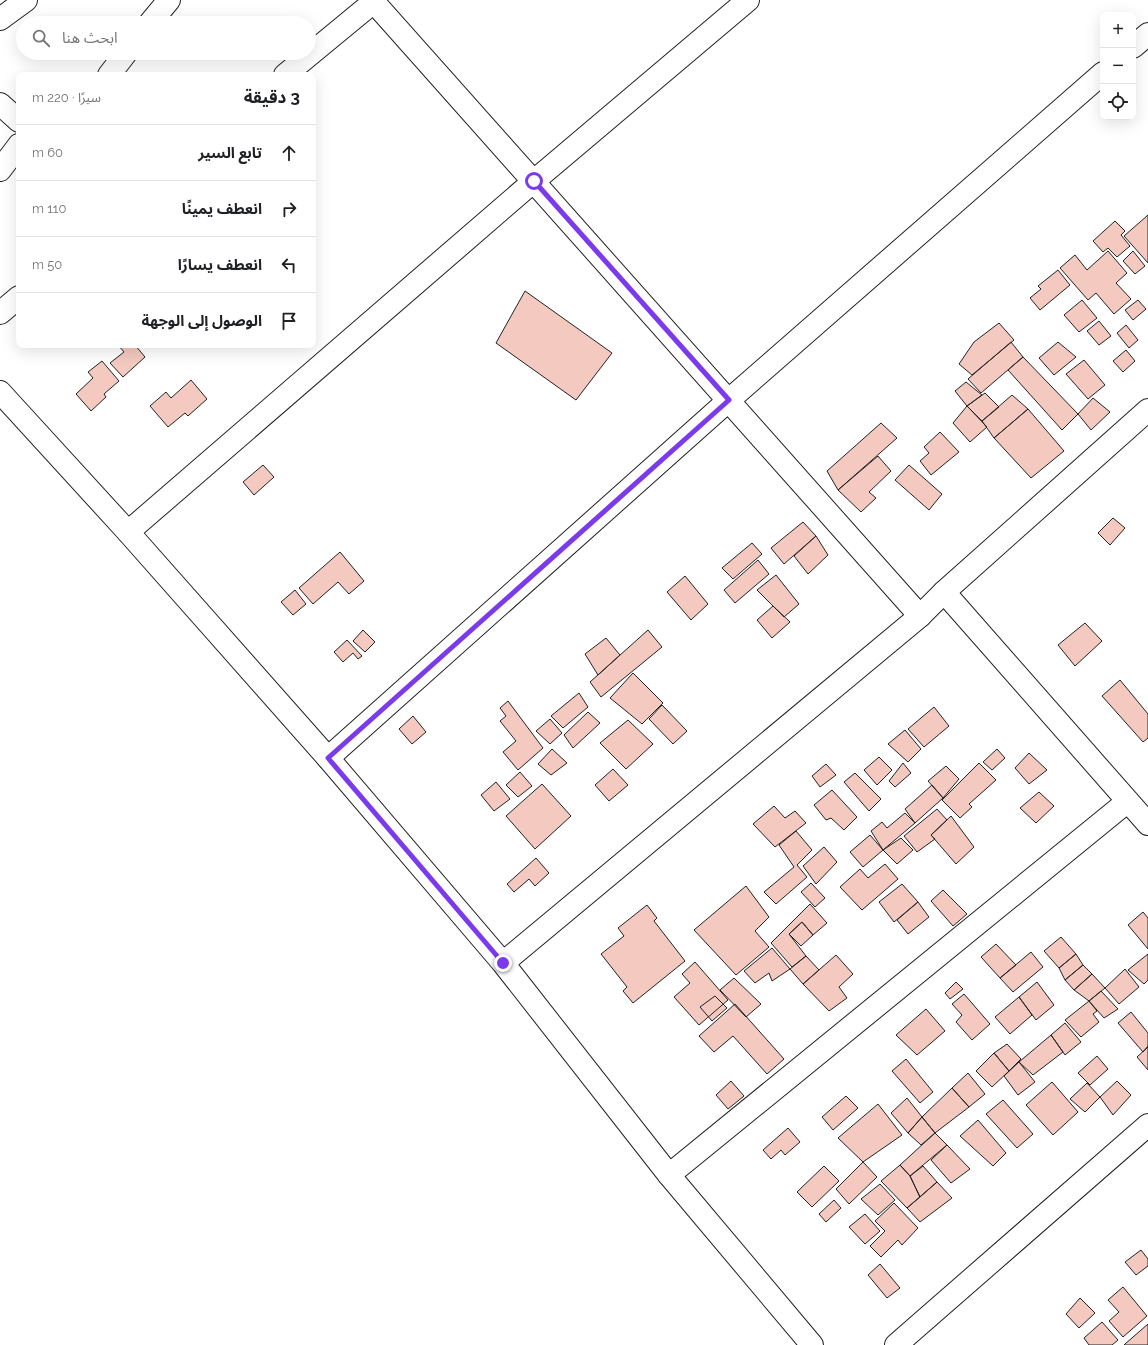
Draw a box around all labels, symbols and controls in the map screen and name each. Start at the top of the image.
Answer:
map controls [1100,12,1136,120]
button: + [1100,12,1136,48]
search box [16,16,316,60]
icon: search [30,27,52,49]
text: ابحث هنا [62,29,118,47]
button: − [1100,48,1136,84]
button: locate [1100,84,1136,120]
text: 3 دقيقة [244,87,300,107]
text: سيرًا · 220 m [32,90,101,105]
icon: ahead [278,142,300,164]
text: تابع السير [198,144,262,162]
text: 60 m [32,145,63,160]
route start [525,172,543,190]
icon: right [278,198,300,220]
text: انعطف يمينًا [182,200,262,218]
text: 110 m [32,201,66,216]
icon: left [278,254,300,276]
text: انعطف يسارًا [178,256,262,274]
text: 50 m [32,257,62,272]
icon: arrive [278,310,300,332]
text: الوصول إلى الوجهة [142,312,262,330]
route end [494,954,512,972]

